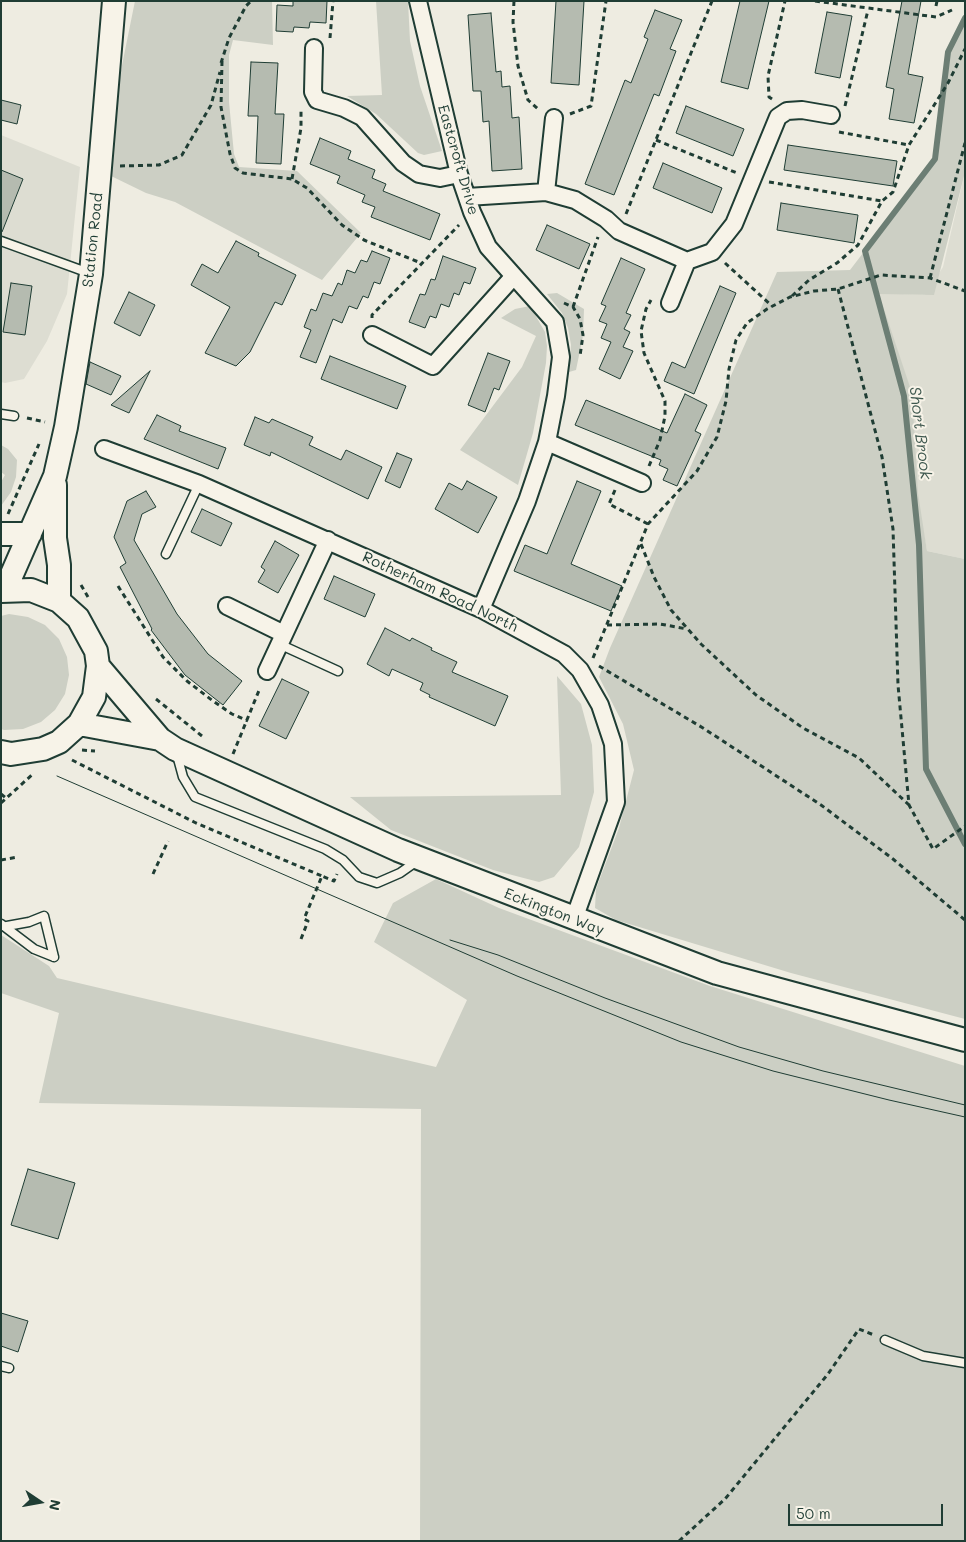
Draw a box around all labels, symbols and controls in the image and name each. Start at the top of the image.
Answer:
street label: Eastcroft Drive [434,103,482,217]
street label: Station Road [79,192,107,288]
water label: Short Brook [905,386,935,480]
street label: Rotherham Road North [359,548,521,636]
street label: Eckington Way [501,885,607,939]
north arrow [15,1477,65,1527]
scale bar [791,1494,946,1526]
text: N [45,1498,66,1512]
text: 50 m [796,1503,831,1523]

